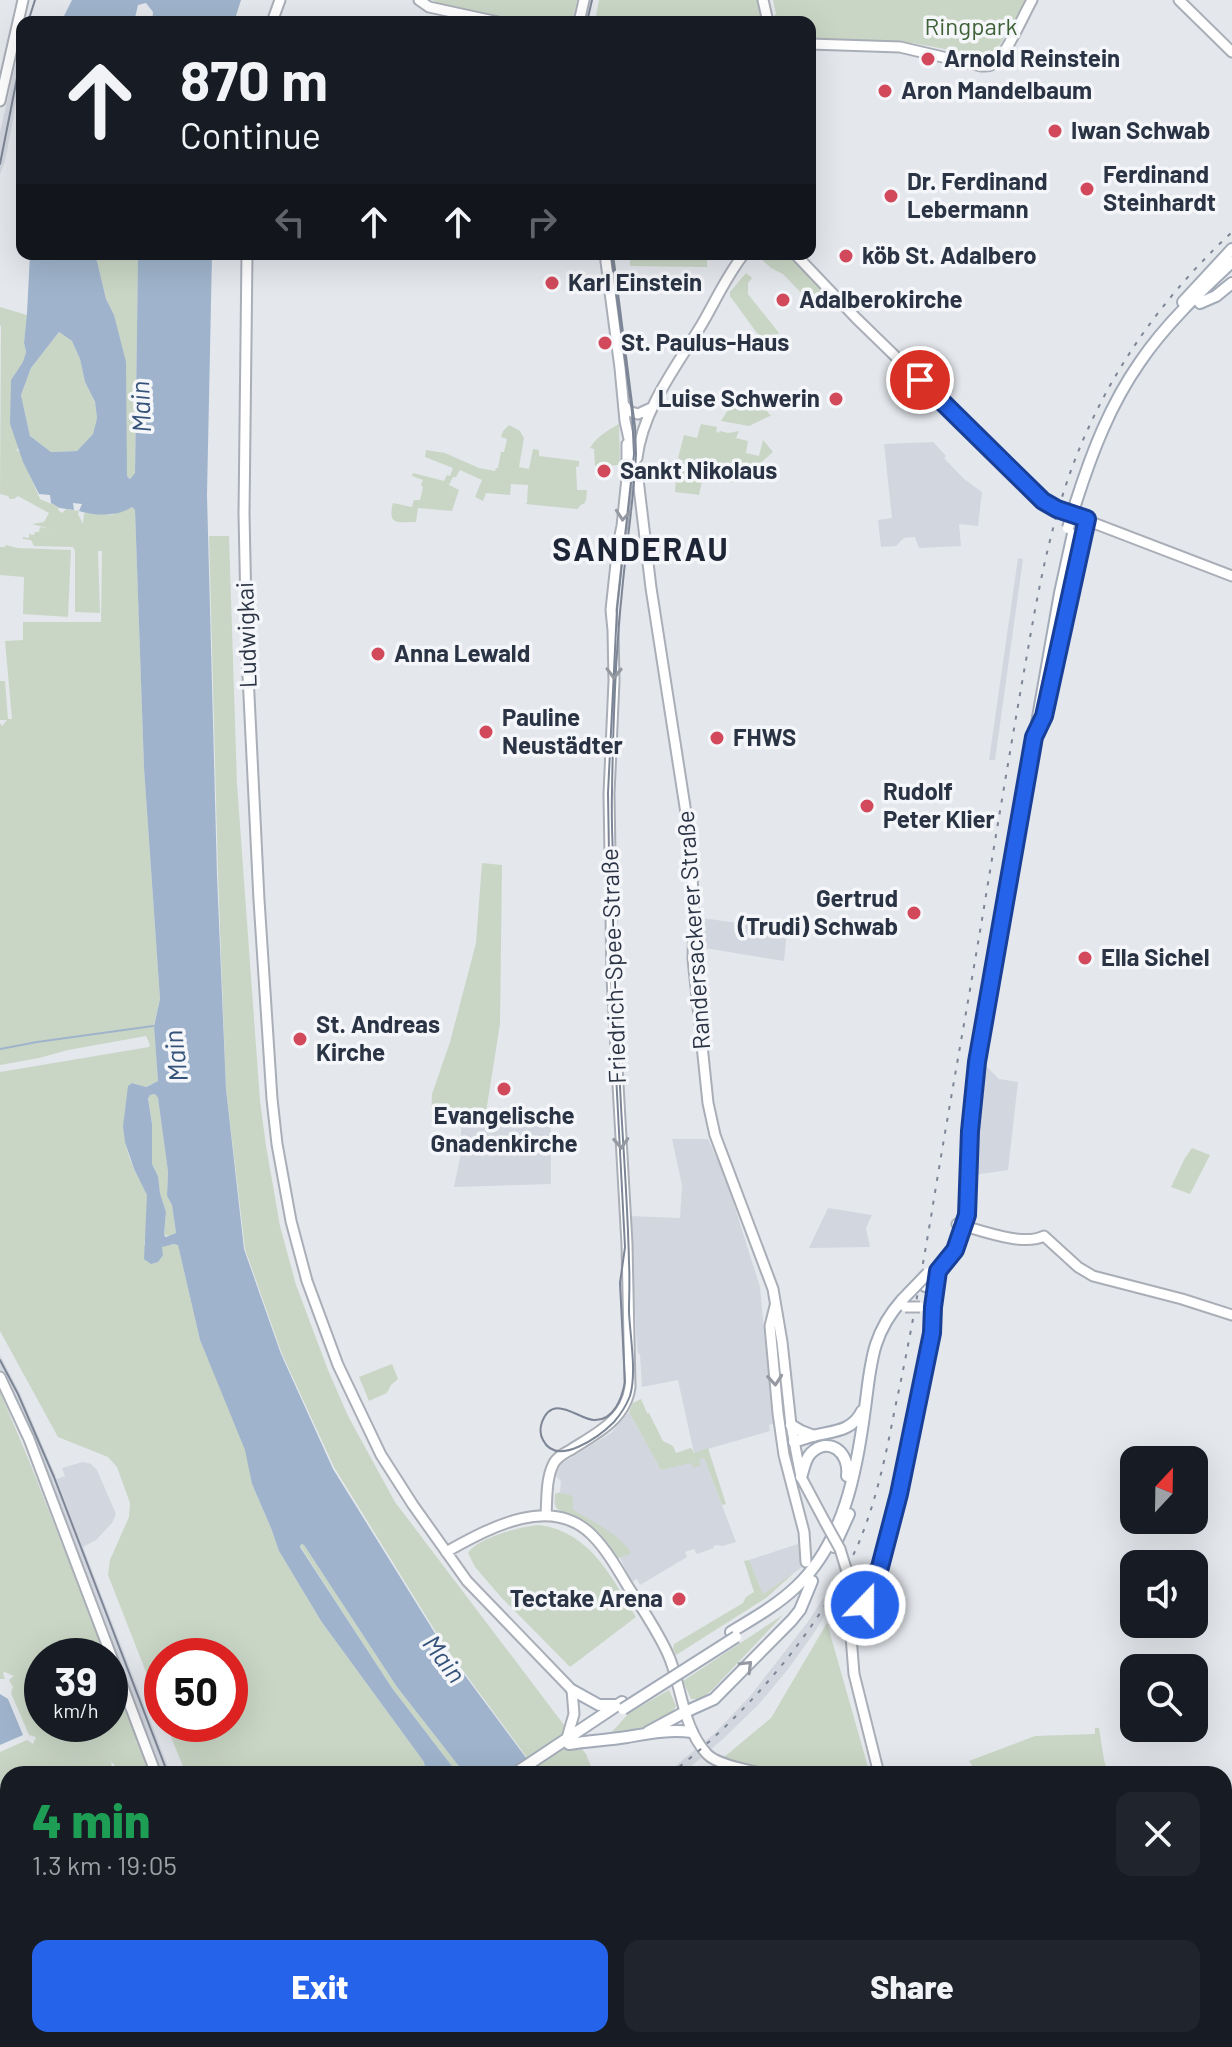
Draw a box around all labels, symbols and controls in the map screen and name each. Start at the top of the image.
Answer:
park label: Ringpark [925,11,1017,40]
place label: Arnold Reinstein [944,43,1120,72]
text: 870 m [180,45,328,112]
icon: ahead [48,48,152,152]
marker: Arnold Reinstein [919,50,937,68]
place label: Aron Mandelbaum [901,75,1092,104]
marker: Aron Mandelbaum [876,82,894,100]
text: Continue [180,113,321,156]
place label: Iwan Schwab [1071,115,1210,144]
marker: Iwan Schwab [1046,122,1064,140]
place label: Ferdinand Steinhardt [1103,159,1216,216]
place label: Dr. Ferdinand Lebermann [907,166,1048,223]
marker: Ferdinand Steinhardt [1078,180,1096,198]
marker: Dr. Ferdinand Lebermann [882,187,900,205]
icon: left [268,200,312,244]
icon: ahead [352,200,396,244]
icon: ahead [436,200,480,244]
icon: right [520,200,564,244]
place label: köb St. Adalbero [862,240,1037,269]
marker: köb St. Adalbero [837,247,855,265]
place label: Karl Einstein [568,267,702,296]
marker: Karl Einstein [543,274,561,292]
place label: Adalberokirche [799,284,963,313]
marker: Adalberokirche [774,291,792,309]
place label: St. Paulus-Haus [621,327,789,356]
marker: St. Paulus-Haus [596,334,614,352]
pin [886,346,954,414]
icon: arrive [898,358,942,402]
water label: Main [123,381,156,434]
place label: Luise Schwerin [658,383,820,412]
marker: Luise Schwerin [827,390,845,408]
place label: Sankt Nikolaus [620,455,777,484]
marker: Sankt Nikolaus [595,462,613,480]
one-way arrow [615,509,632,522]
district label: SANDERAU [552,529,730,567]
street label: Ludwigkai [229,582,262,689]
place label: Anna Lewald [394,638,530,667]
marker: Anna Lewald [369,645,387,663]
one-way arrow [605,667,623,680]
place label: Pauline Neustädter [502,702,623,759]
place label: FHWS [733,722,796,751]
marker: Pauline Neustädter [477,723,495,741]
marker: FHWS [708,729,726,747]
place label: Rudolf Peter Klier [883,776,995,833]
marker: Rudolf Peter Klier [858,797,876,815]
street label: Randersackerer Straße [670,810,715,1051]
street label: Friedrich-Spee-Straße [594,848,631,1084]
place label: Gertrud (Trudi) Schwab [737,883,898,940]
marker: Gertrud (Trudi) Schwab [905,904,923,922]
place label: Ella Sichel [1101,942,1210,971]
marker: Ella Sichel [1076,949,1094,967]
place label: St. Andreas Kirche [316,1009,440,1066]
water label: Main [156,1029,193,1084]
marker: St. Andreas Kirche [291,1030,309,1048]
marker: Evangelische Gnadenkirche [495,1080,513,1098]
place label: Evangelische Gnadenkirche [430,1100,578,1157]
one-way arrow [613,1137,630,1150]
one-way arrow [766,1374,783,1387]
north arrow [1120,1446,1208,1534]
map controls [1120,1446,1208,1742]
button: sound [1120,1550,1208,1638]
position arrow [823,1563,907,1647]
place label: Tectake Arena [510,1583,663,1612]
marker: Tectake Arena [670,1590,688,1608]
water label: Main [417,1628,473,1688]
speed limit sign: 50 [144,1638,248,1742]
button: search [1120,1654,1208,1742]
text: 39 [55,1656,97,1704]
one-way arrow [737,1661,752,1675]
text: km/h [53,1698,99,1722]
text: 4 min [32,1790,150,1848]
button: close [1116,1792,1200,1876]
text: 1.3 km · 19:05 [32,1849,177,1880]
button: Exit [32,1940,608,2032]
button: Share [624,1940,1200,2032]

